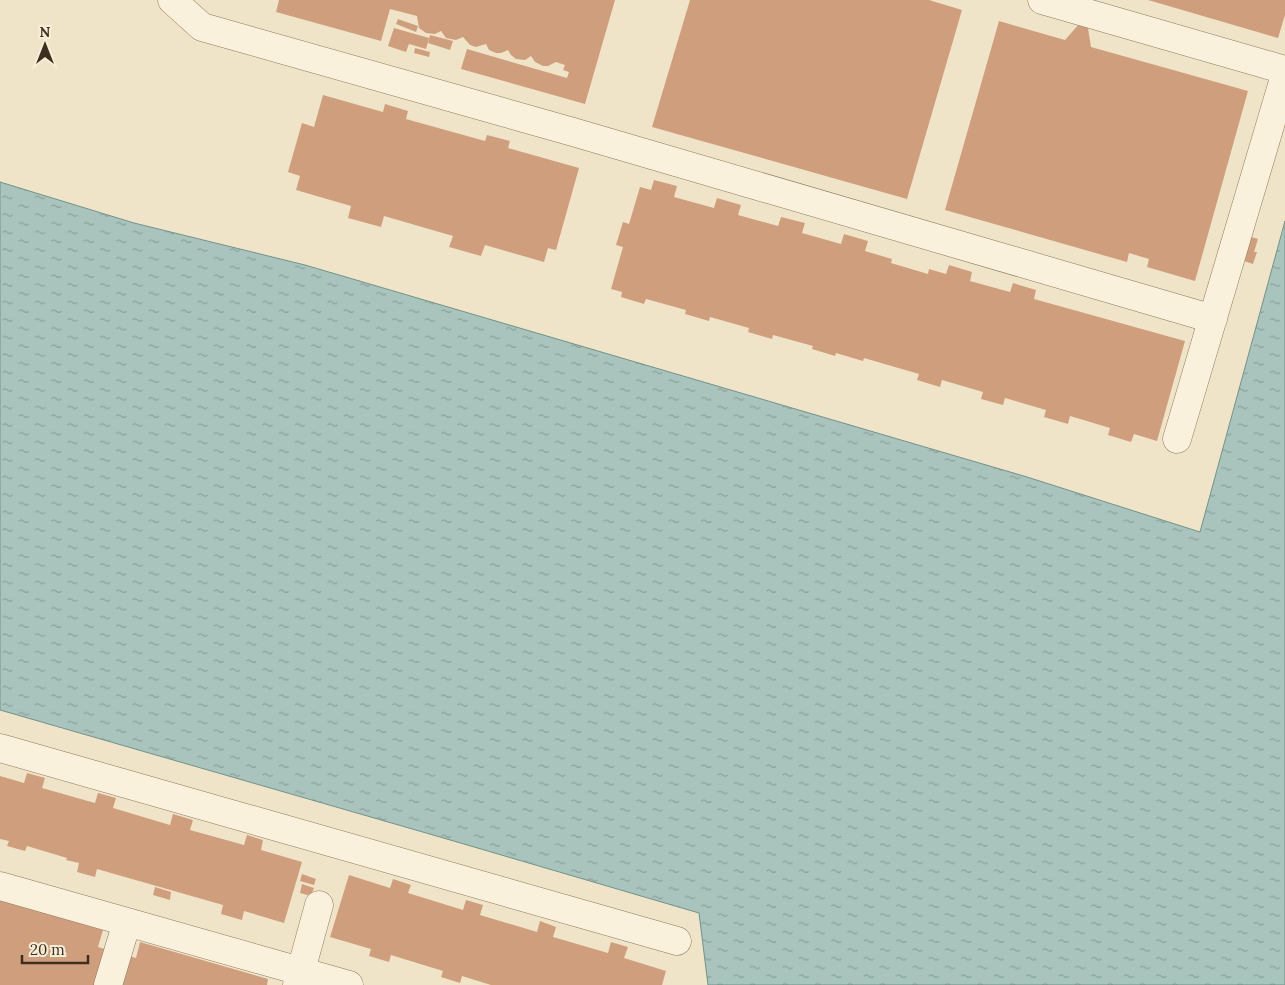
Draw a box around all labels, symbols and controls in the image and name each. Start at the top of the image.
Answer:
north arrow [20,20,70,70]
text: N [40,23,51,41]
scale bar [22,932,89,964]
text: 20 m [30,940,65,959]

